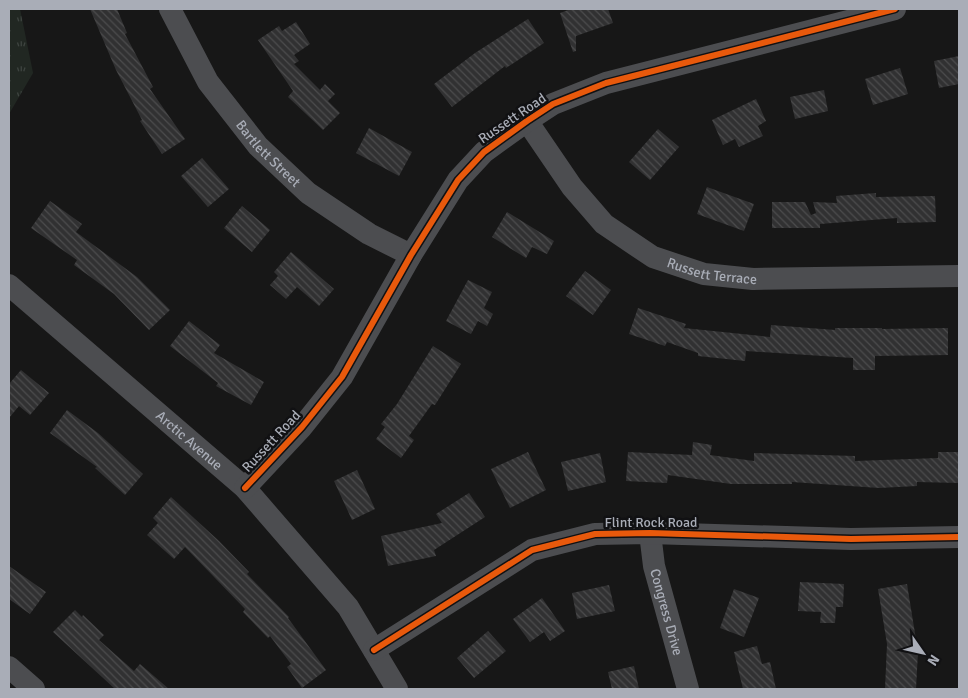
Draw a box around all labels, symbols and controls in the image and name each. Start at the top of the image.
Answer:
street label: Russett Road [475,90,549,147]
street label: Bartlett Street [232,117,304,191]
street label: Russett Terrace [665,254,757,288]
street label: Arctic Avenue [152,407,226,474]
street label: Russett Road [239,407,304,476]
street label: Flint Rock Road [605,514,697,531]
street label: Congress Drive [646,567,686,657]
north arrow [898,628,948,678]
text: N [924,651,943,669]

